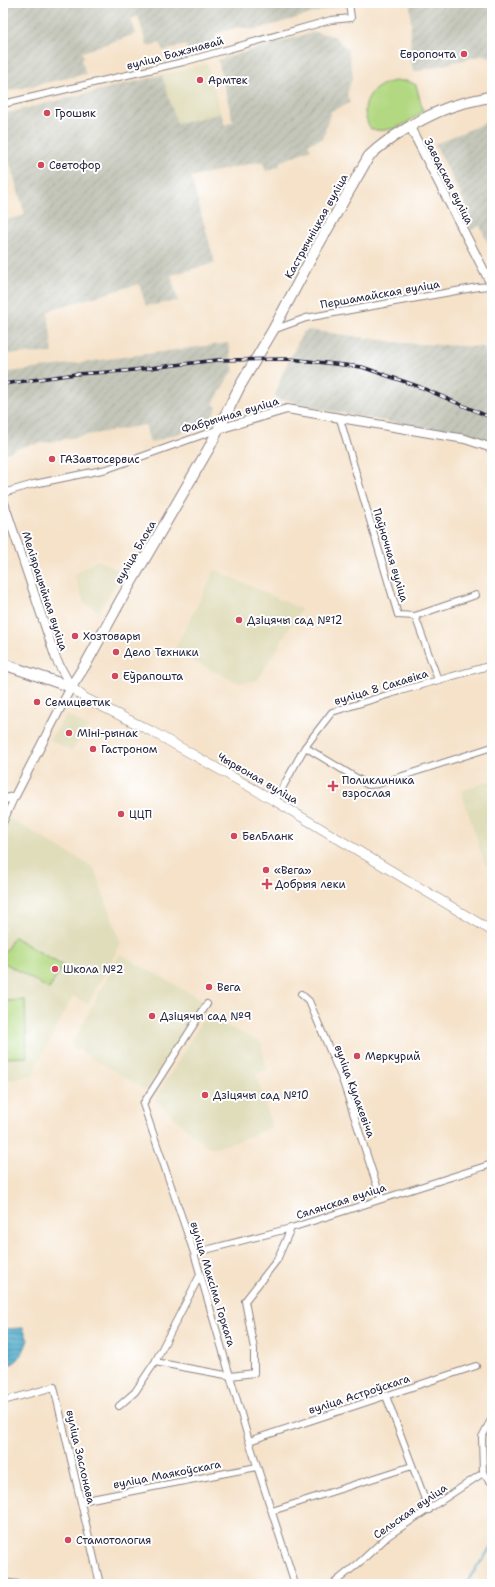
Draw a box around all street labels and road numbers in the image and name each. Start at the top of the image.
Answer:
street label: вуліца Бажэнавай [125,33,225,74]
street label: Заводская вуліца [420,136,477,227]
street label: Кастрычніцкая вуліца [281,171,352,281]
street label: Першамайская вуліца [319,277,441,312]
street label: Фабрычная вуліца [180,394,281,437]
street label: Паўночная вуліца [369,507,412,604]
street label: вуліца Блока [111,518,160,587]
street label: Меліярацыйная вуліца [18,529,71,653]
street label: вуліца 8 Сакавіка [332,666,430,709]
street label: Чырвоная вуліца [214,749,301,808]
street label: вуліца Кулакевіча [331,1043,378,1140]
street label: Сялянская вуліца [294,1180,388,1223]
street label: вуліца Максіма Горкага [186,1220,239,1349]
street label: вуліца Астроўскага [307,1371,412,1418]
street label: вуліца Заслонава [62,1409,99,1506]
street label: вуліца Маякоўскага [112,1457,222,1492]
street label: Сельская вуліца [370,1480,450,1542]

